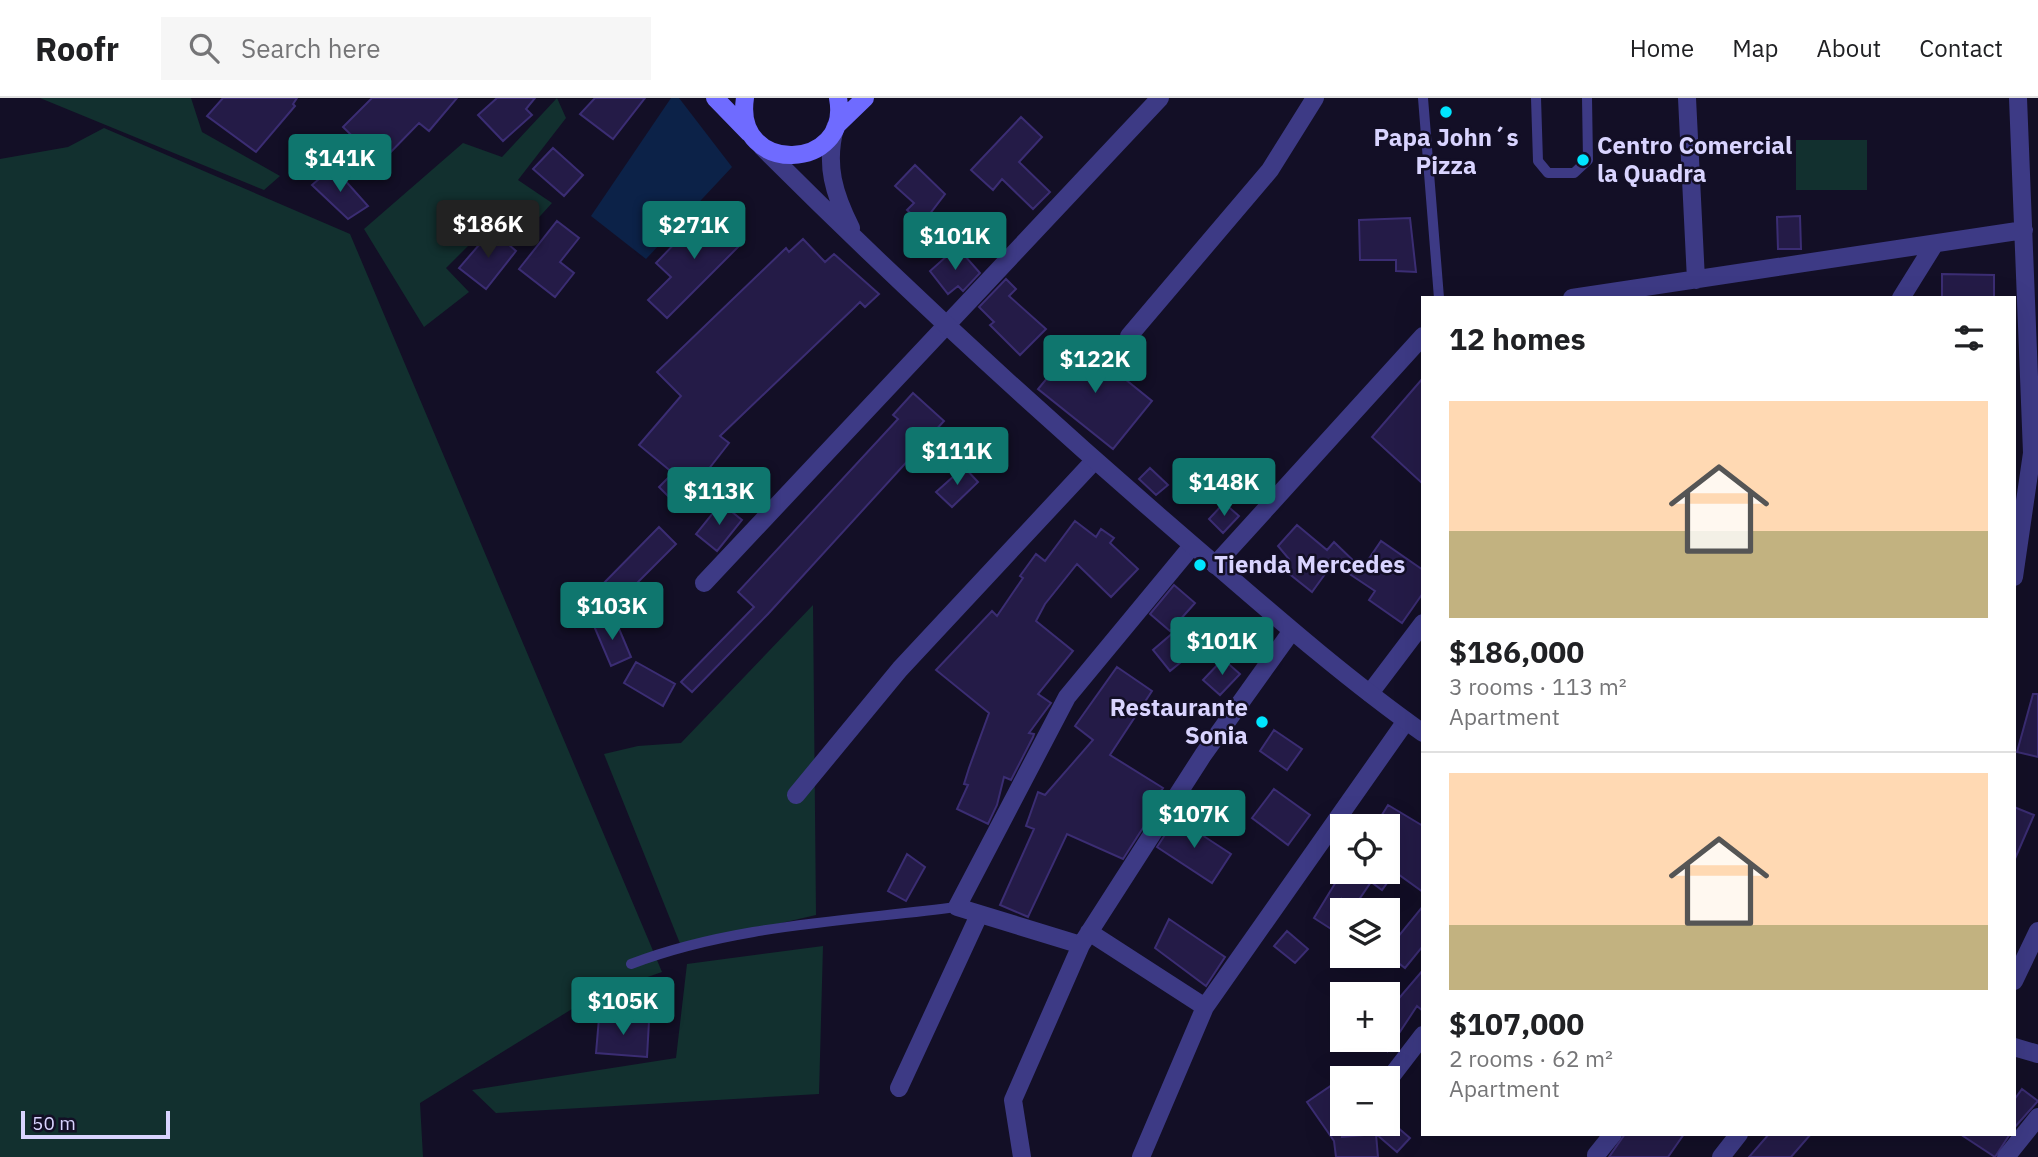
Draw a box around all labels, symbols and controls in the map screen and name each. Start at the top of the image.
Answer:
search box [161,17,651,80]
text: Roofr [35,27,119,70]
icon: search [185,29,223,67]
text: Search here [241,31,380,65]
text: Home [1630,32,1694,64]
text: Map [1732,32,1778,64]
text: About [1816,32,1881,64]
text: Contact [1919,32,2003,64]
marker: Papa John´s Pizza [1438,104,1454,120]
place label: Papa John´s Pizza [1373,121,1519,181]
place label: Centro Comercial la Quadra [1597,129,1792,189]
pin: $141K [291,134,389,194]
text: $141K [304,142,376,172]
marker: Centro Comercial la Quadra [1575,152,1591,168]
pin: $186K [439,200,537,260]
pin: $271K [645,202,743,261]
text: $186K [452,208,524,238]
text: $271K [658,209,730,239]
pin: $101K [906,212,1004,272]
text: $101K [919,220,991,250]
text: 12 homes [1449,319,1586,358]
icon: filters [1950,319,1988,357]
pin: $122K [1046,336,1144,395]
text: $122K [1059,343,1131,373]
pin: $111K [908,428,1006,487]
text: $111K [921,435,993,465]
icon: home [1656,446,1782,572]
pin: $148K [1175,458,1273,518]
text: $148K [1188,466,1260,496]
pin: $113K [670,468,768,527]
text: $113K [683,475,755,505]
place label: Tienda Mercedes [1214,548,1405,580]
marker: Tienda Mercedes [1192,557,1208,573]
pin: $103K [563,582,661,642]
text: $103K [576,590,648,620]
pin: $101K [1173,618,1271,677]
text: $101K [1186,625,1258,655]
text: $186,000 [1449,632,1584,671]
text: 3 rooms · 113 m² [1449,671,1627,701]
place label: Restaurante Sonia [1110,691,1248,751]
text: Apartment [1449,701,1560,731]
marker: Restaurante Sonia [1254,714,1270,730]
pin: $107K [1145,790,1243,850]
text: $107K [1158,798,1230,828]
map controls [1330,814,1400,1136]
button: locate [1330,814,1400,884]
icon: home [1656,818,1782,944]
button: layers [1330,898,1400,968]
pin: $105K [574,978,672,1037]
button: + [1330,982,1400,1052]
text: $105K [587,985,659,1015]
text: $107,000 [1449,1004,1584,1043]
text: 2 rooms · 62 m² [1449,1043,1613,1073]
button: − [1330,1066,1400,1136]
text: Apartment [1449,1073,1560,1103]
scale bar [21,1108,170,1140]
text: 50 m [32,1111,76,1135]

